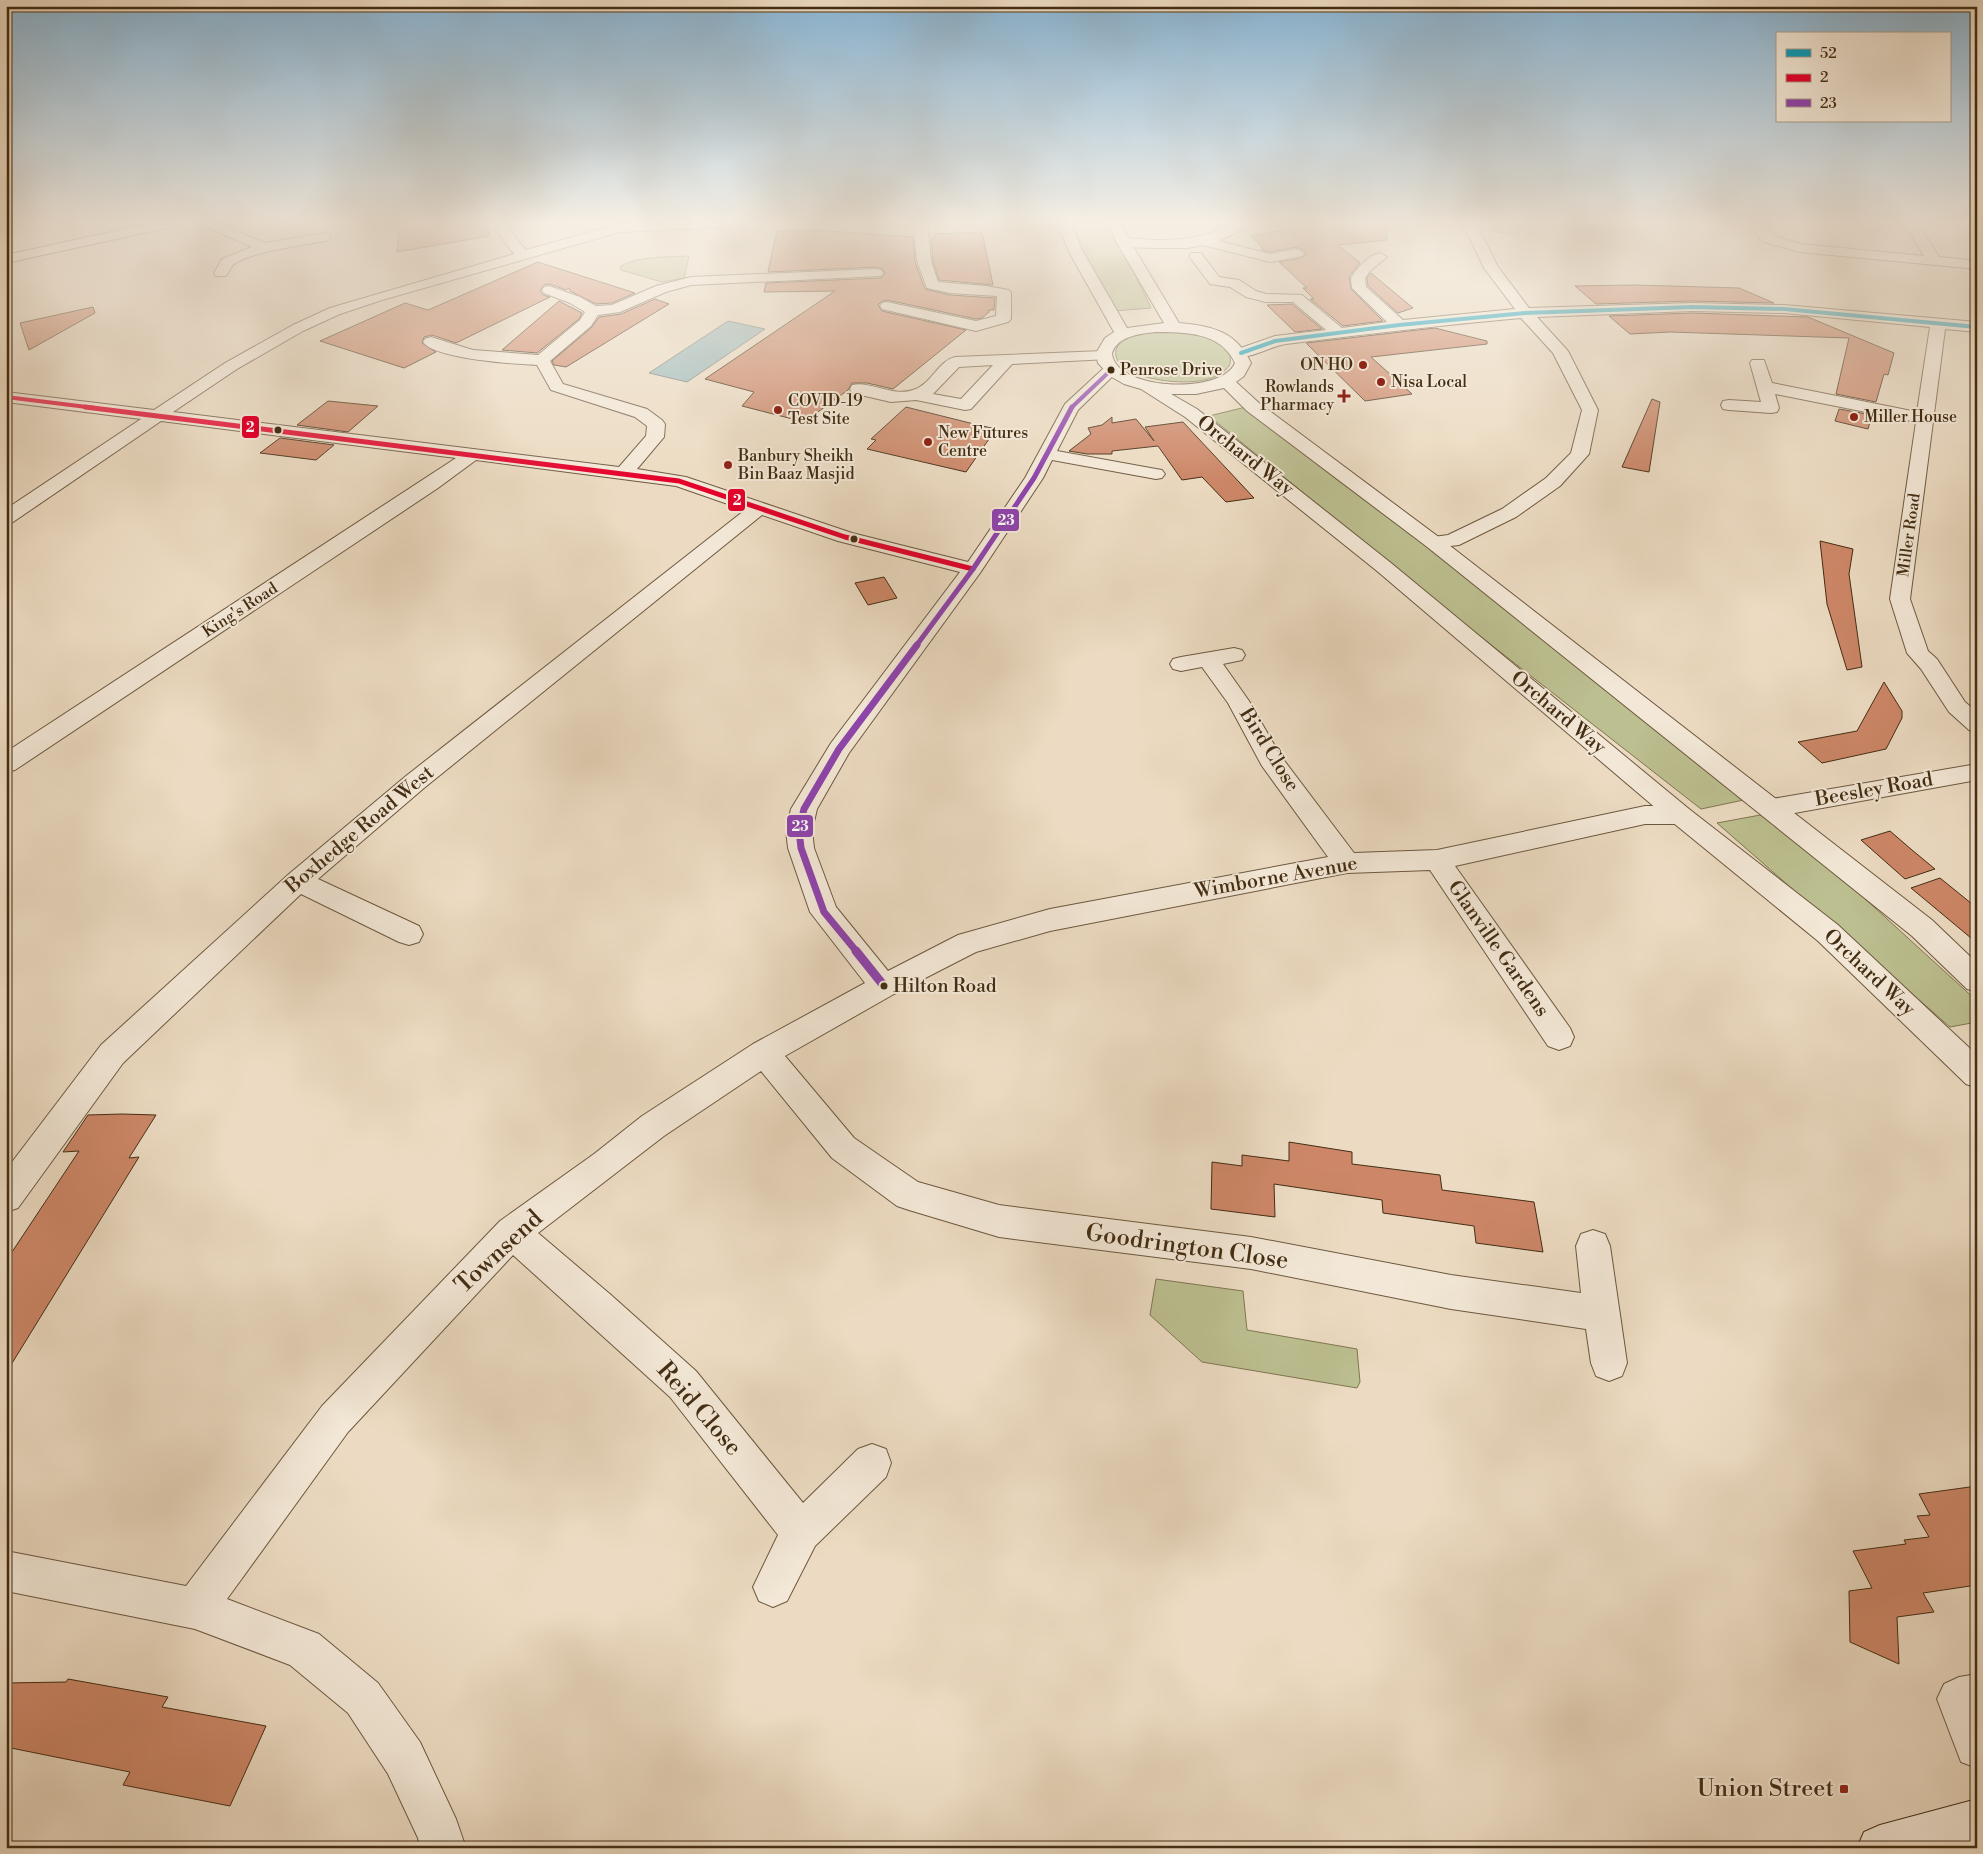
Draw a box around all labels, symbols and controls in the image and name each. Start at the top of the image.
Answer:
legend [1776,32,1950,122]
text: 52 [1820,44,1837,63]
text: 2 [1820,68,1829,87]
text: 23 [1820,94,1837,113]
place label: ON HO [1300,355,1353,375]
marker: ON HO [1357,359,1369,371]
place label: Penrose Drive [1120,360,1222,380]
marker: Penrose Drive [1106,365,1116,375]
place label: Nisa Local [1391,372,1467,392]
marker: Nisa Local [1375,376,1387,388]
place label: Rowlands Pharmacy [1260,377,1334,415]
marker: Rowlands Pharmacy [1338,390,1350,402]
place label: COVID-19 Test Site [788,391,863,429]
marker: COVID-19 Test Site [772,404,784,416]
place label: Miller House [1864,407,1957,427]
street label: Orchard Way [1191,410,1299,502]
marker: Miller House [1848,411,1860,423]
line badge: 2 [241,415,260,439]
text: 2 [246,419,255,437]
place label: New Futures Centre [938,423,1028,461]
unlabelled marker [273,425,283,435]
marker: New Futures Centre [922,436,934,448]
place label: Banbury Sheikh Bin Baaz Masjid [737,446,855,484]
marker: Banbury Sheikh Bin Baaz Masjid [722,459,734,471]
line badge: 2 [727,488,746,512]
text: 2 [733,492,742,510]
street label: Miller Road [1893,492,1925,578]
line badge: 23 [991,508,1020,532]
text: 23 [997,512,1015,530]
unlabelled marker [849,534,859,544]
street label: King's Road [199,578,281,642]
street label: Orchard Way [1505,666,1611,760]
street label: Bird Close [1233,703,1305,797]
street label: Boxhedge Road West [280,761,439,900]
street label: Beesley Road [1812,767,1935,813]
line badge: 23 [786,814,814,838]
text: 23 [791,818,809,836]
street label: Wimborne Avenue [1191,851,1360,905]
street label: Glanville Gardens [1442,876,1554,1022]
street label: Orchard Way [1818,924,1920,1022]
place label: Hilton Road [893,974,997,998]
marker: Hilton Road [879,981,889,991]
street label: Townsend [449,1204,549,1300]
street label: Goodrington Close [1084,1218,1290,1276]
street label: Reid Close [650,1356,748,1462]
place label: Union Street [1697,1774,1834,1804]
marker: Union Street [1838,1783,1850,1795]

